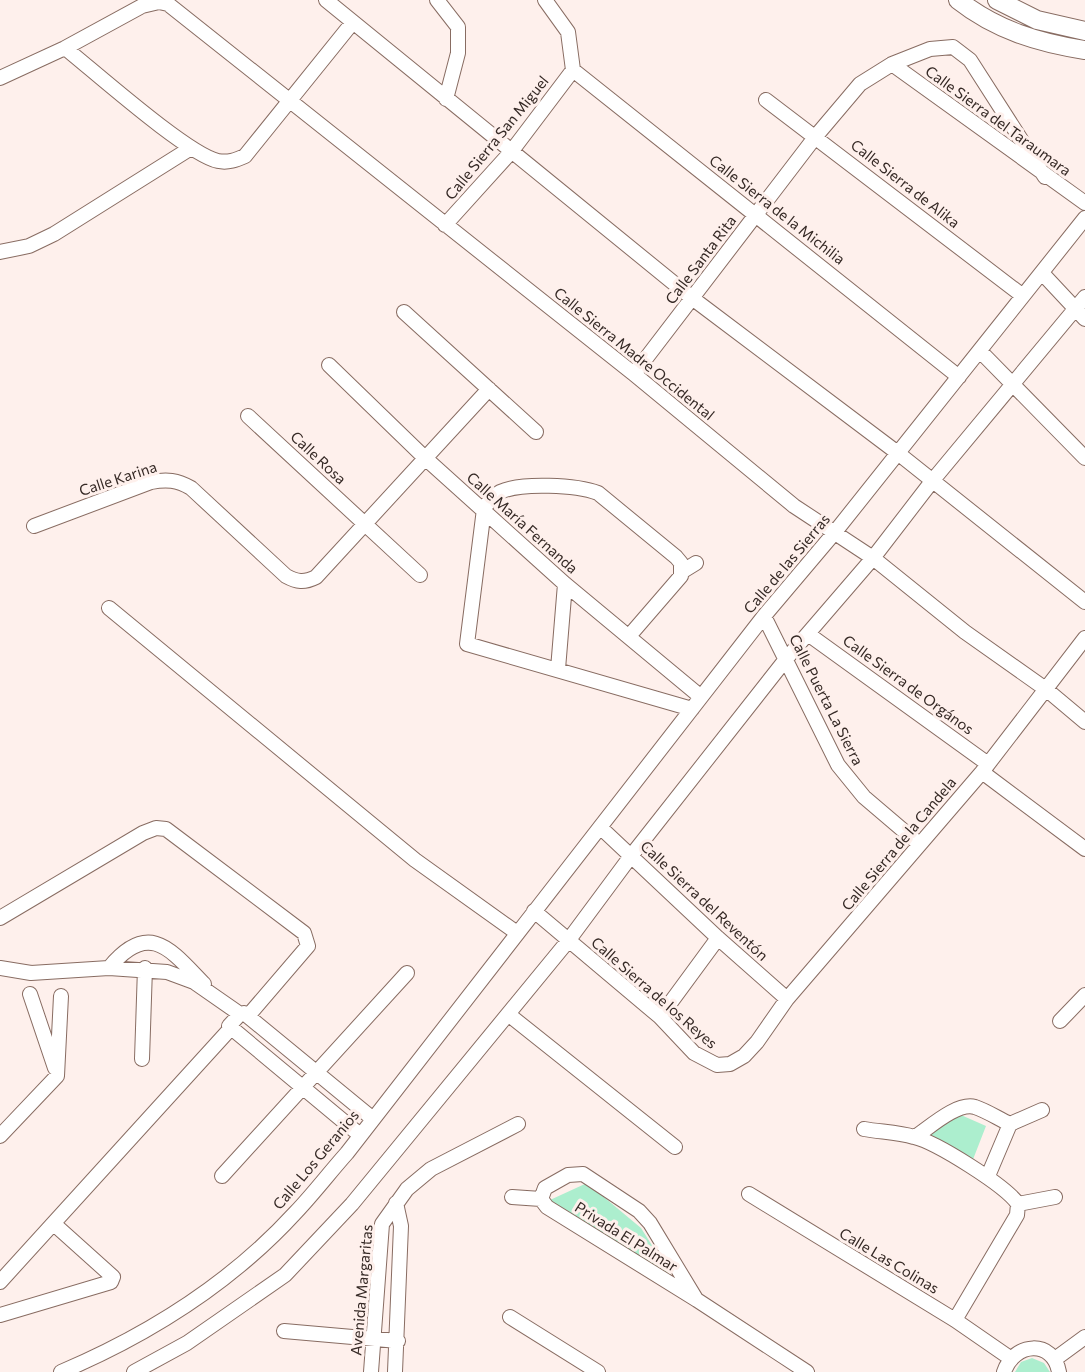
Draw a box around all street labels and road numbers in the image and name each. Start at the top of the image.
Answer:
street label: Calle Sierra del Taraumara [922,61,1075,179]
street label: Calle Sierra San Miguel [441,72,552,203]
street label: Calle Sierra de Alika [848,135,964,231]
street label: Calle Sierra de la Michilia [706,151,849,268]
street label: Calle Santa Rita [661,211,739,307]
street label: Calle Sierra Madre Occidental [551,283,718,423]
street label: Calle Rosa [287,427,350,488]
street label: Calle Karina [77,457,159,499]
street label: Calle María Fernanda [464,468,582,577]
street label: Calle de las Sierras [739,510,833,617]
street label: Calle Puerta La Sierra [786,631,868,768]
street label: Calle Sierra de Orgános [840,631,978,738]
street label: Calle Sierra de la Candela [837,773,959,914]
street label: Calle Sierra del Reventón [637,836,772,964]
street label: Calle Sierra de los Reyes [588,933,721,1052]
street label: Calle Los Geranios [268,1106,362,1213]
street label: Privada El Palmar [572,1197,681,1275]
street label: Avenida Margaritas [346,1223,376,1356]
street label: Calle Las Colinas [837,1223,943,1297]

